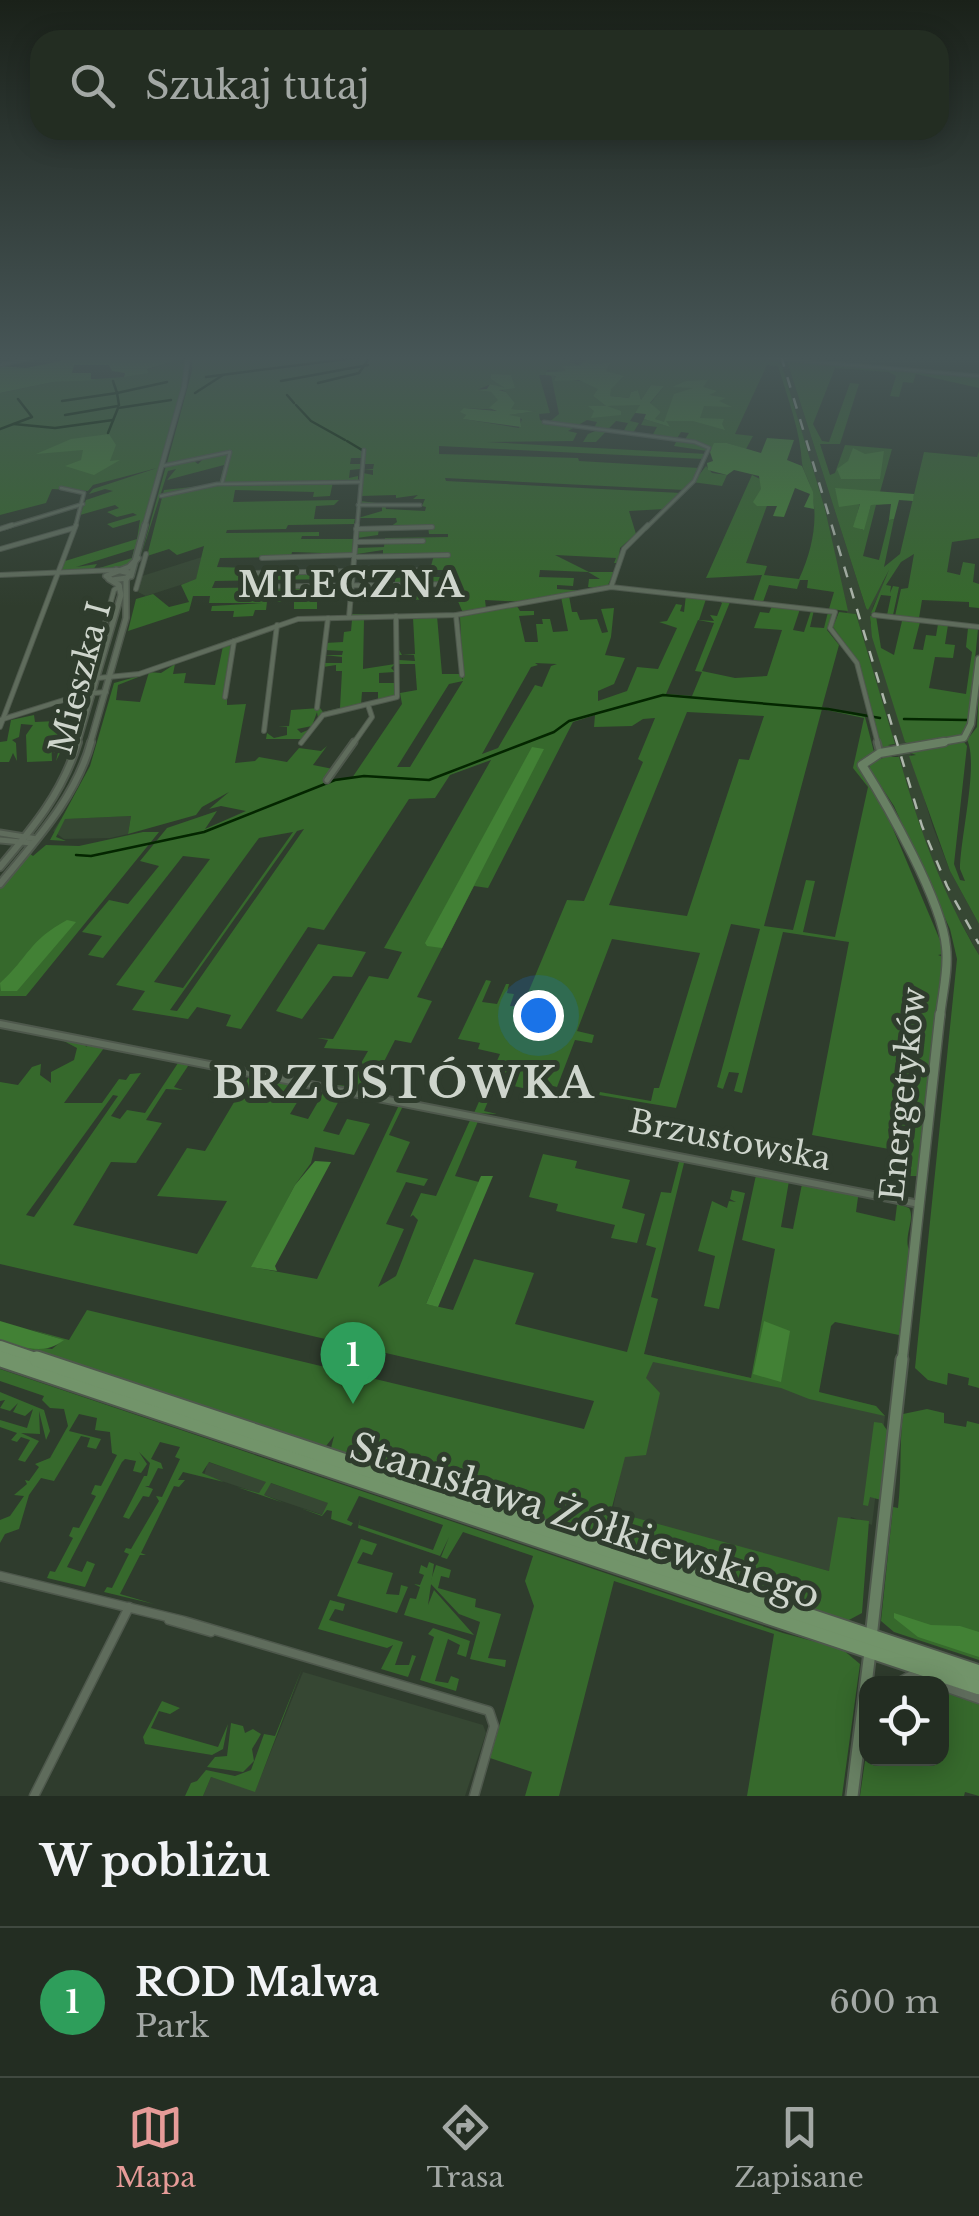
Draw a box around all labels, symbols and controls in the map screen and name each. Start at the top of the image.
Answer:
search box [30,30,949,140]
icon: search [65,58,120,113]
text: Szukaj tutaj [145,62,370,109]
district label: MLECZNA [238,563,466,606]
street label: Mieszka I [40,597,120,759]
street label: Energetyków [872,985,934,1203]
your location [513,990,564,1041]
district label: BRZUSTÓWKA [212,1056,596,1109]
street label: Brzustowska [626,1101,835,1179]
pin: 1 [320,1322,386,1404]
street label: Stanisława Żółkiewskiego [344,1421,826,1619]
map controls [859,1676,949,1766]
button: locate [859,1676,949,1766]
text: W pobliżu [40,1835,270,1887]
text: ROD Malwa [135,1959,379,2006]
text: 1 [66,1982,79,2022]
text: 600 m [829,1982,939,2022]
text: Park [135,2006,209,2046]
tab: Mapa [115,2100,196,2195]
tab: Trasa [426,2100,504,2195]
tab: Zapisane [734,2100,864,2195]

